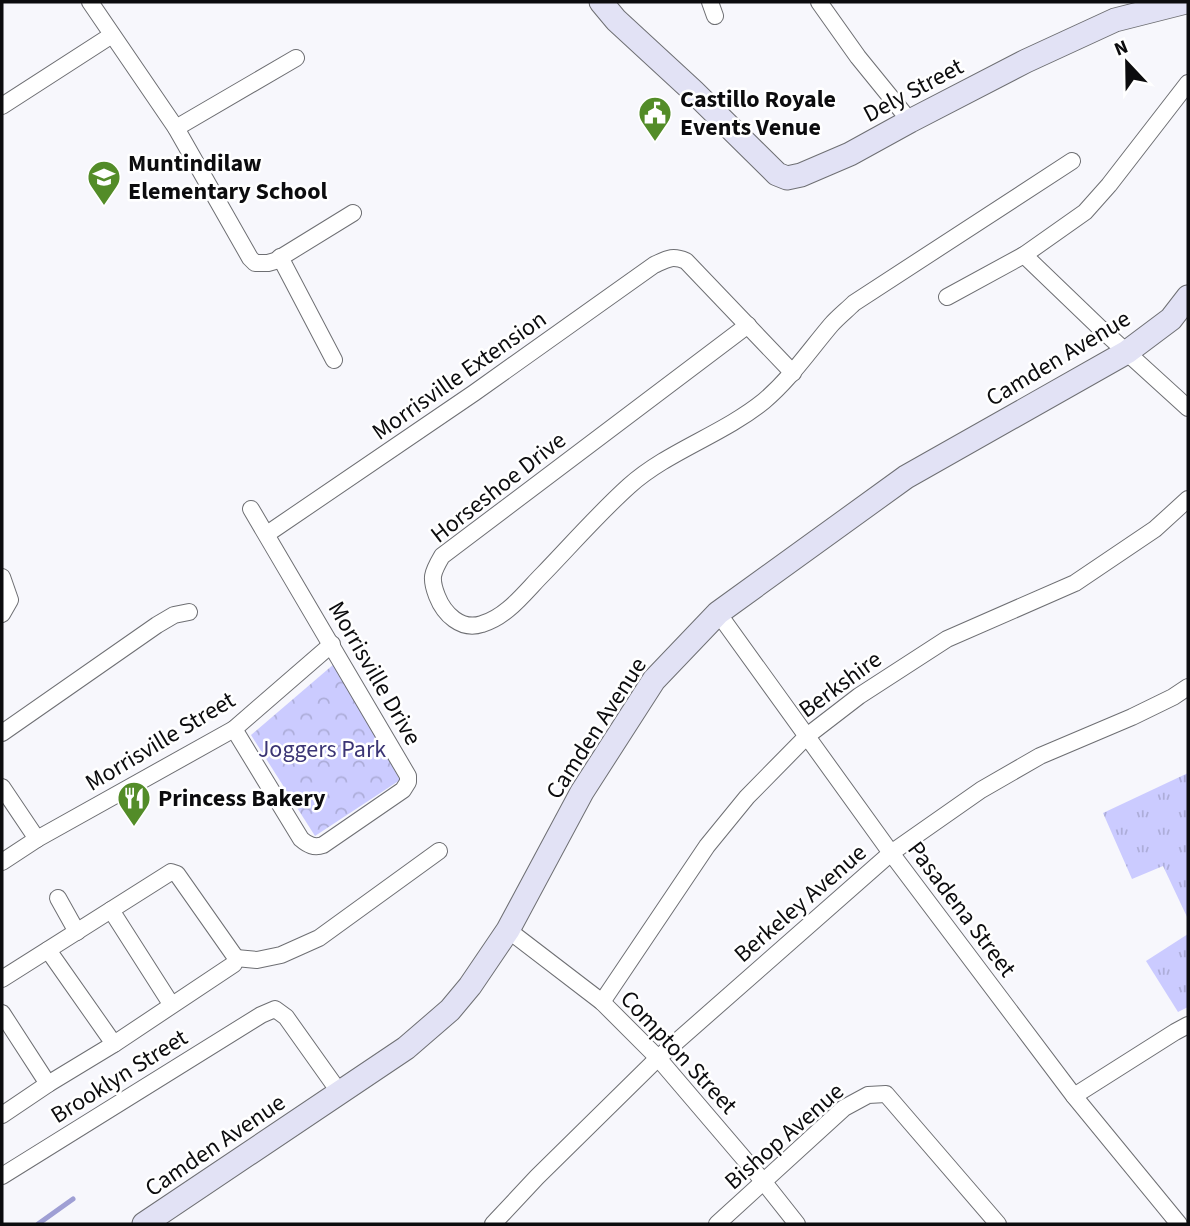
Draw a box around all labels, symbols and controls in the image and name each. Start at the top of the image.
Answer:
north arrow [1092,28,1162,98]
text: N [1110,34,1132,64]
street label: Dely Street [857,49,970,131]
place label: Castillo Royale Events Venue [680,82,836,145]
public building icon: Castillo Royale Events Venue [636,94,674,143]
place label: Muntindilaw Elementary School [128,146,327,209]
school or university icon: Muntindilaw Elementary School [85,158,123,207]
street label: Camden Avenue [979,301,1137,415]
street label: Morrisville Extension [365,302,554,449]
street label: Horseshoe Drive [423,423,574,552]
street label: Morrisville Drive [319,595,430,752]
street label: Berkshire [791,642,889,727]
street label: Camden Avenue [537,650,655,806]
street label: Morrisville Street [79,683,242,800]
park label: Joggers Park [258,732,386,767]
restaurant icon: Princess Bakery [115,779,153,828]
place label: Princess Bakery [158,781,326,816]
street label: Pasadena Street [899,834,1024,985]
street label: Berkeley Avenue [726,836,874,971]
street label: Compton Street [612,982,745,1122]
street label: Brooklyn Street [44,1020,194,1132]
street label: Bishop Avenue [717,1075,852,1198]
street label: Camden Avenue [138,1085,293,1205]

